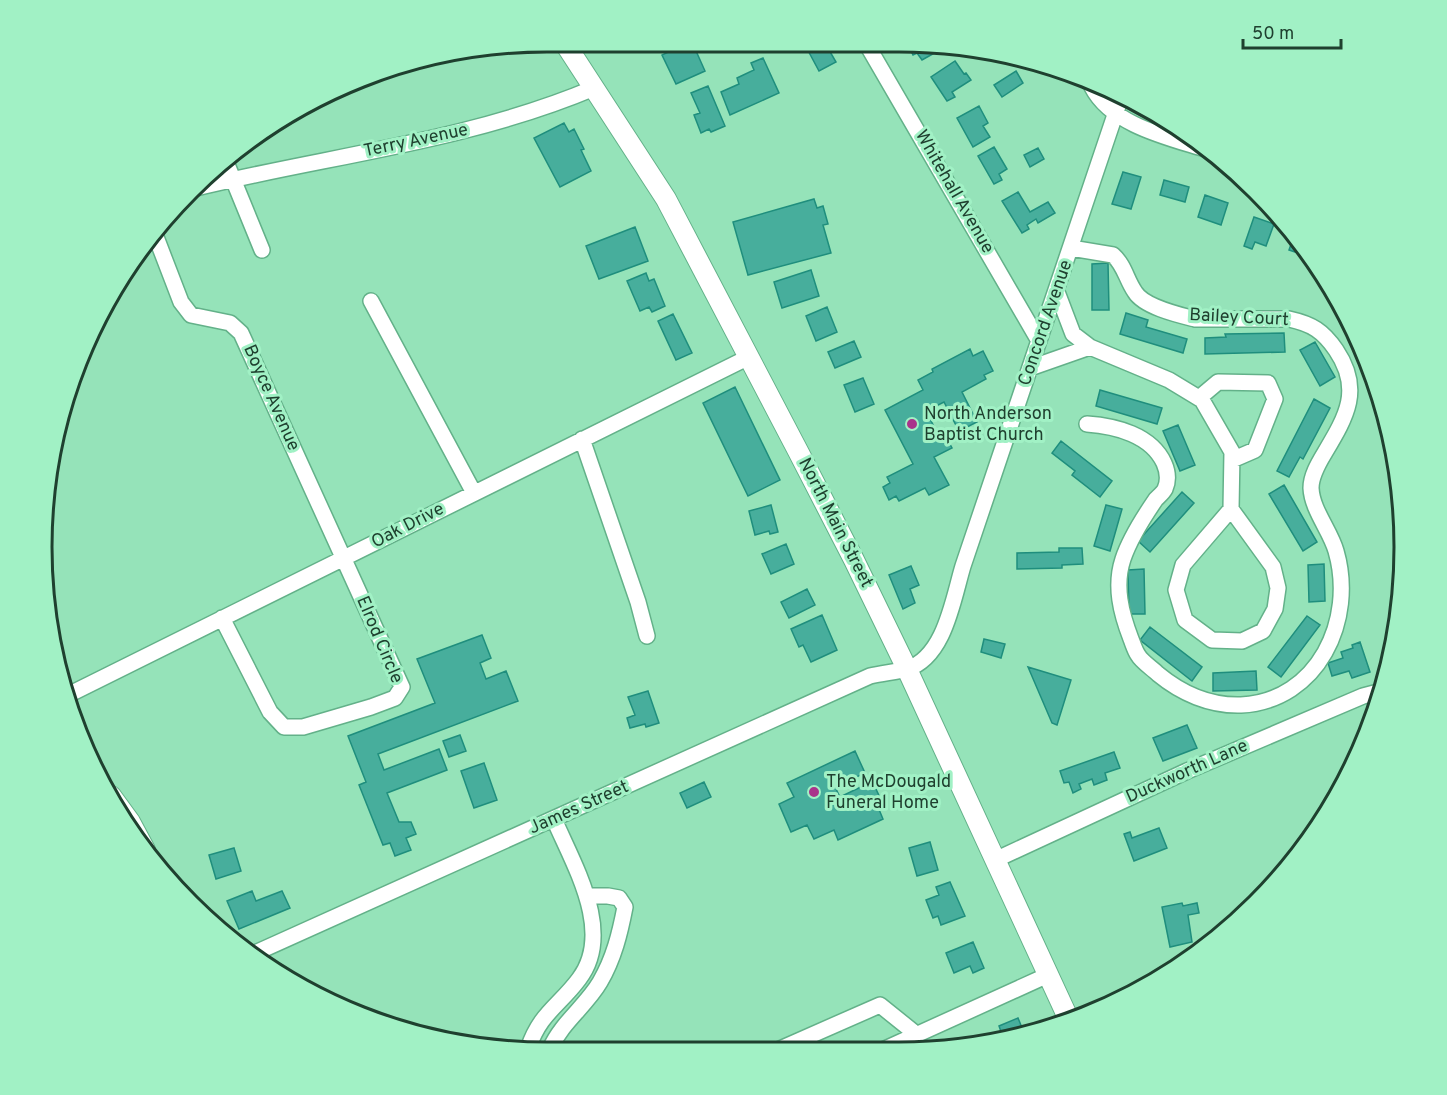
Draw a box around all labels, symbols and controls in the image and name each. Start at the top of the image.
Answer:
scale bar [1243,12,1340,50]
text: 50 m [1252,23,1294,46]
street label: Terry Avenue [362,119,470,163]
street label: Whitehall Avenue [909,126,999,258]
street label: Concord Avenue [1014,257,1078,389]
street label: Bailey Court [1189,304,1289,332]
street label: Boyce Avenue [237,341,305,455]
place label: North Anderson Baptist Church [924,403,1052,447]
marker: North Anderson Baptist Church [905,417,919,431]
street label: North Main Street [792,454,878,592]
street label: Oak Drive [368,498,448,554]
street label: Elrod Circle [350,593,408,687]
street label: Duckworth Lane [1122,735,1252,809]
place label: The McDougald Funeral Home [826,771,951,815]
street label: James Street [526,776,632,840]
marker: The McDougald Funeral Home [807,785,821,799]

